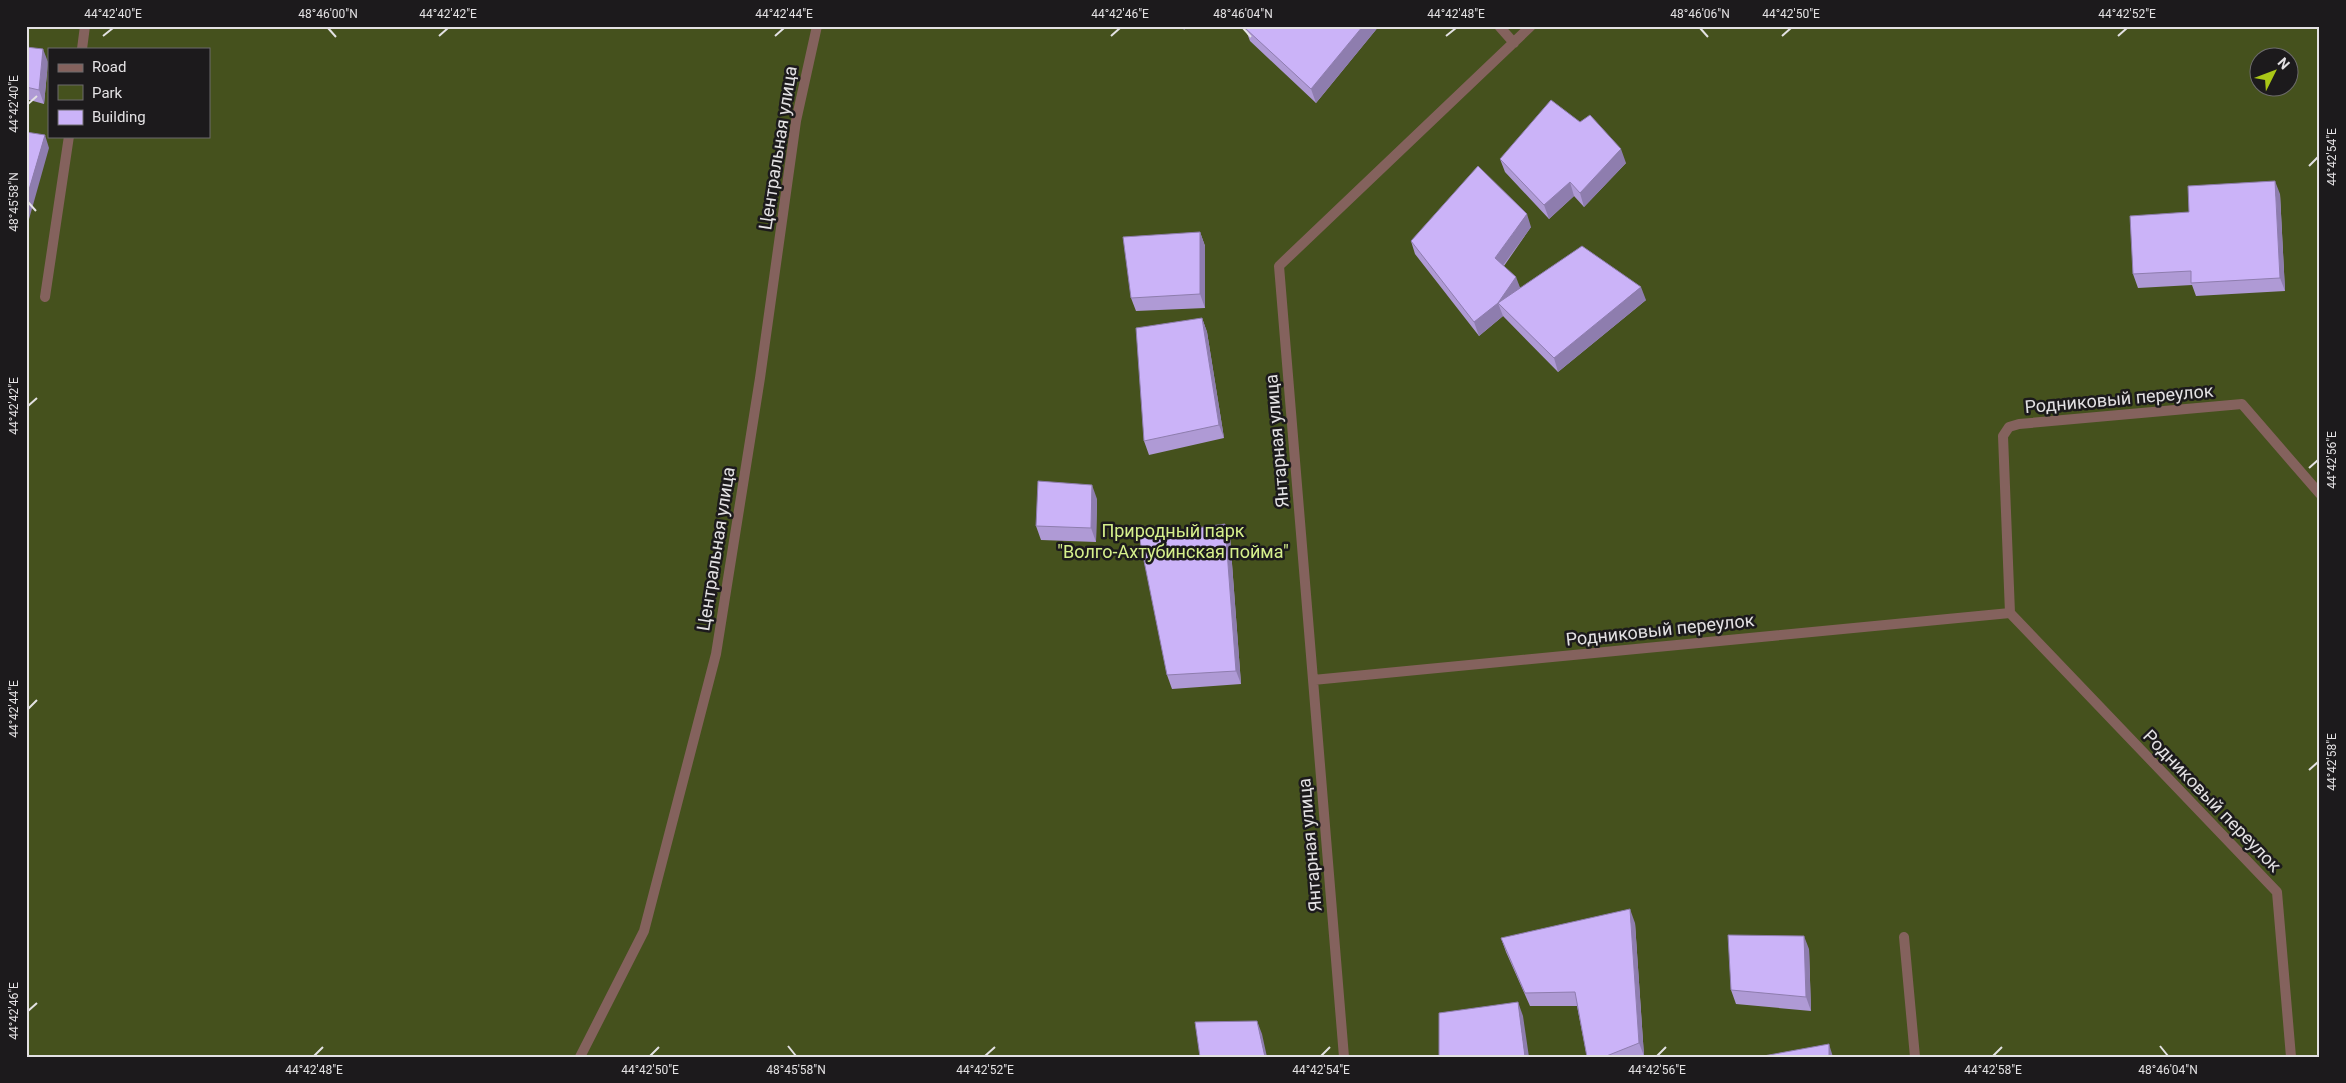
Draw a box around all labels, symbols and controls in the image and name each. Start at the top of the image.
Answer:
text: 44°42'40"E [84,7,142,21]
text: 48°46'00"N [298,7,358,21]
text: 44°42'42"E [419,7,477,21]
text: 44°42'44"E [755,7,813,21]
text: 44°42'46"E [1091,7,1149,21]
text: 48°46'04"N [1213,7,1273,21]
text: 44°42'48"E [1427,7,1485,21]
text: 48°46'06"N [1670,7,1730,21]
text: 44°42'50"E [1762,7,1820,21]
text: 44°42'52"E [2098,7,2156,21]
legend [48,48,210,138]
north arrow [2248,48,2298,98]
text: N [2274,54,2293,72]
text: Road [92,58,126,76]
street label: Центральная улица [754,64,801,231]
text: 44°42'40"E [7,75,21,133]
text: Park [92,84,123,102]
text: Building [92,108,146,126]
text: 44°42'54"E [2325,128,2339,186]
text: 48°45'58"N [7,172,21,232]
street label: Янтарная улица [1260,373,1293,509]
text: 44°42'42"E [7,377,21,435]
street label: Родниковый переулок [2024,380,2215,417]
text: 44°42'56"E [2325,431,2339,489]
street label: Центральная улица [692,465,739,632]
park label: Природный парк "Волго-Ахтубинская пойма" [1057,520,1289,562]
street label: Родниковый переулок [1565,609,1756,650]
text: 44°42'44"E [7,680,21,738]
street label: Родниковый переулок [2139,725,2286,876]
text: 44°42'58"E [2325,733,2339,791]
street label: Янтарная улица [1293,777,1326,913]
text: 44°42'46"E [7,982,21,1040]
text: 44°42'48"E [285,1063,343,1077]
text: 44°42'50"E [621,1063,679,1077]
text: 48°45'58"N [766,1063,826,1077]
text: 44°42'52"E [956,1063,1014,1077]
text: 44°42'54"E [1292,1063,1350,1077]
text: 44°42'56"E [1628,1063,1686,1077]
text: 44°42'58"E [1964,1063,2022,1077]
text: 48°46'04"N [2138,1063,2198,1077]

